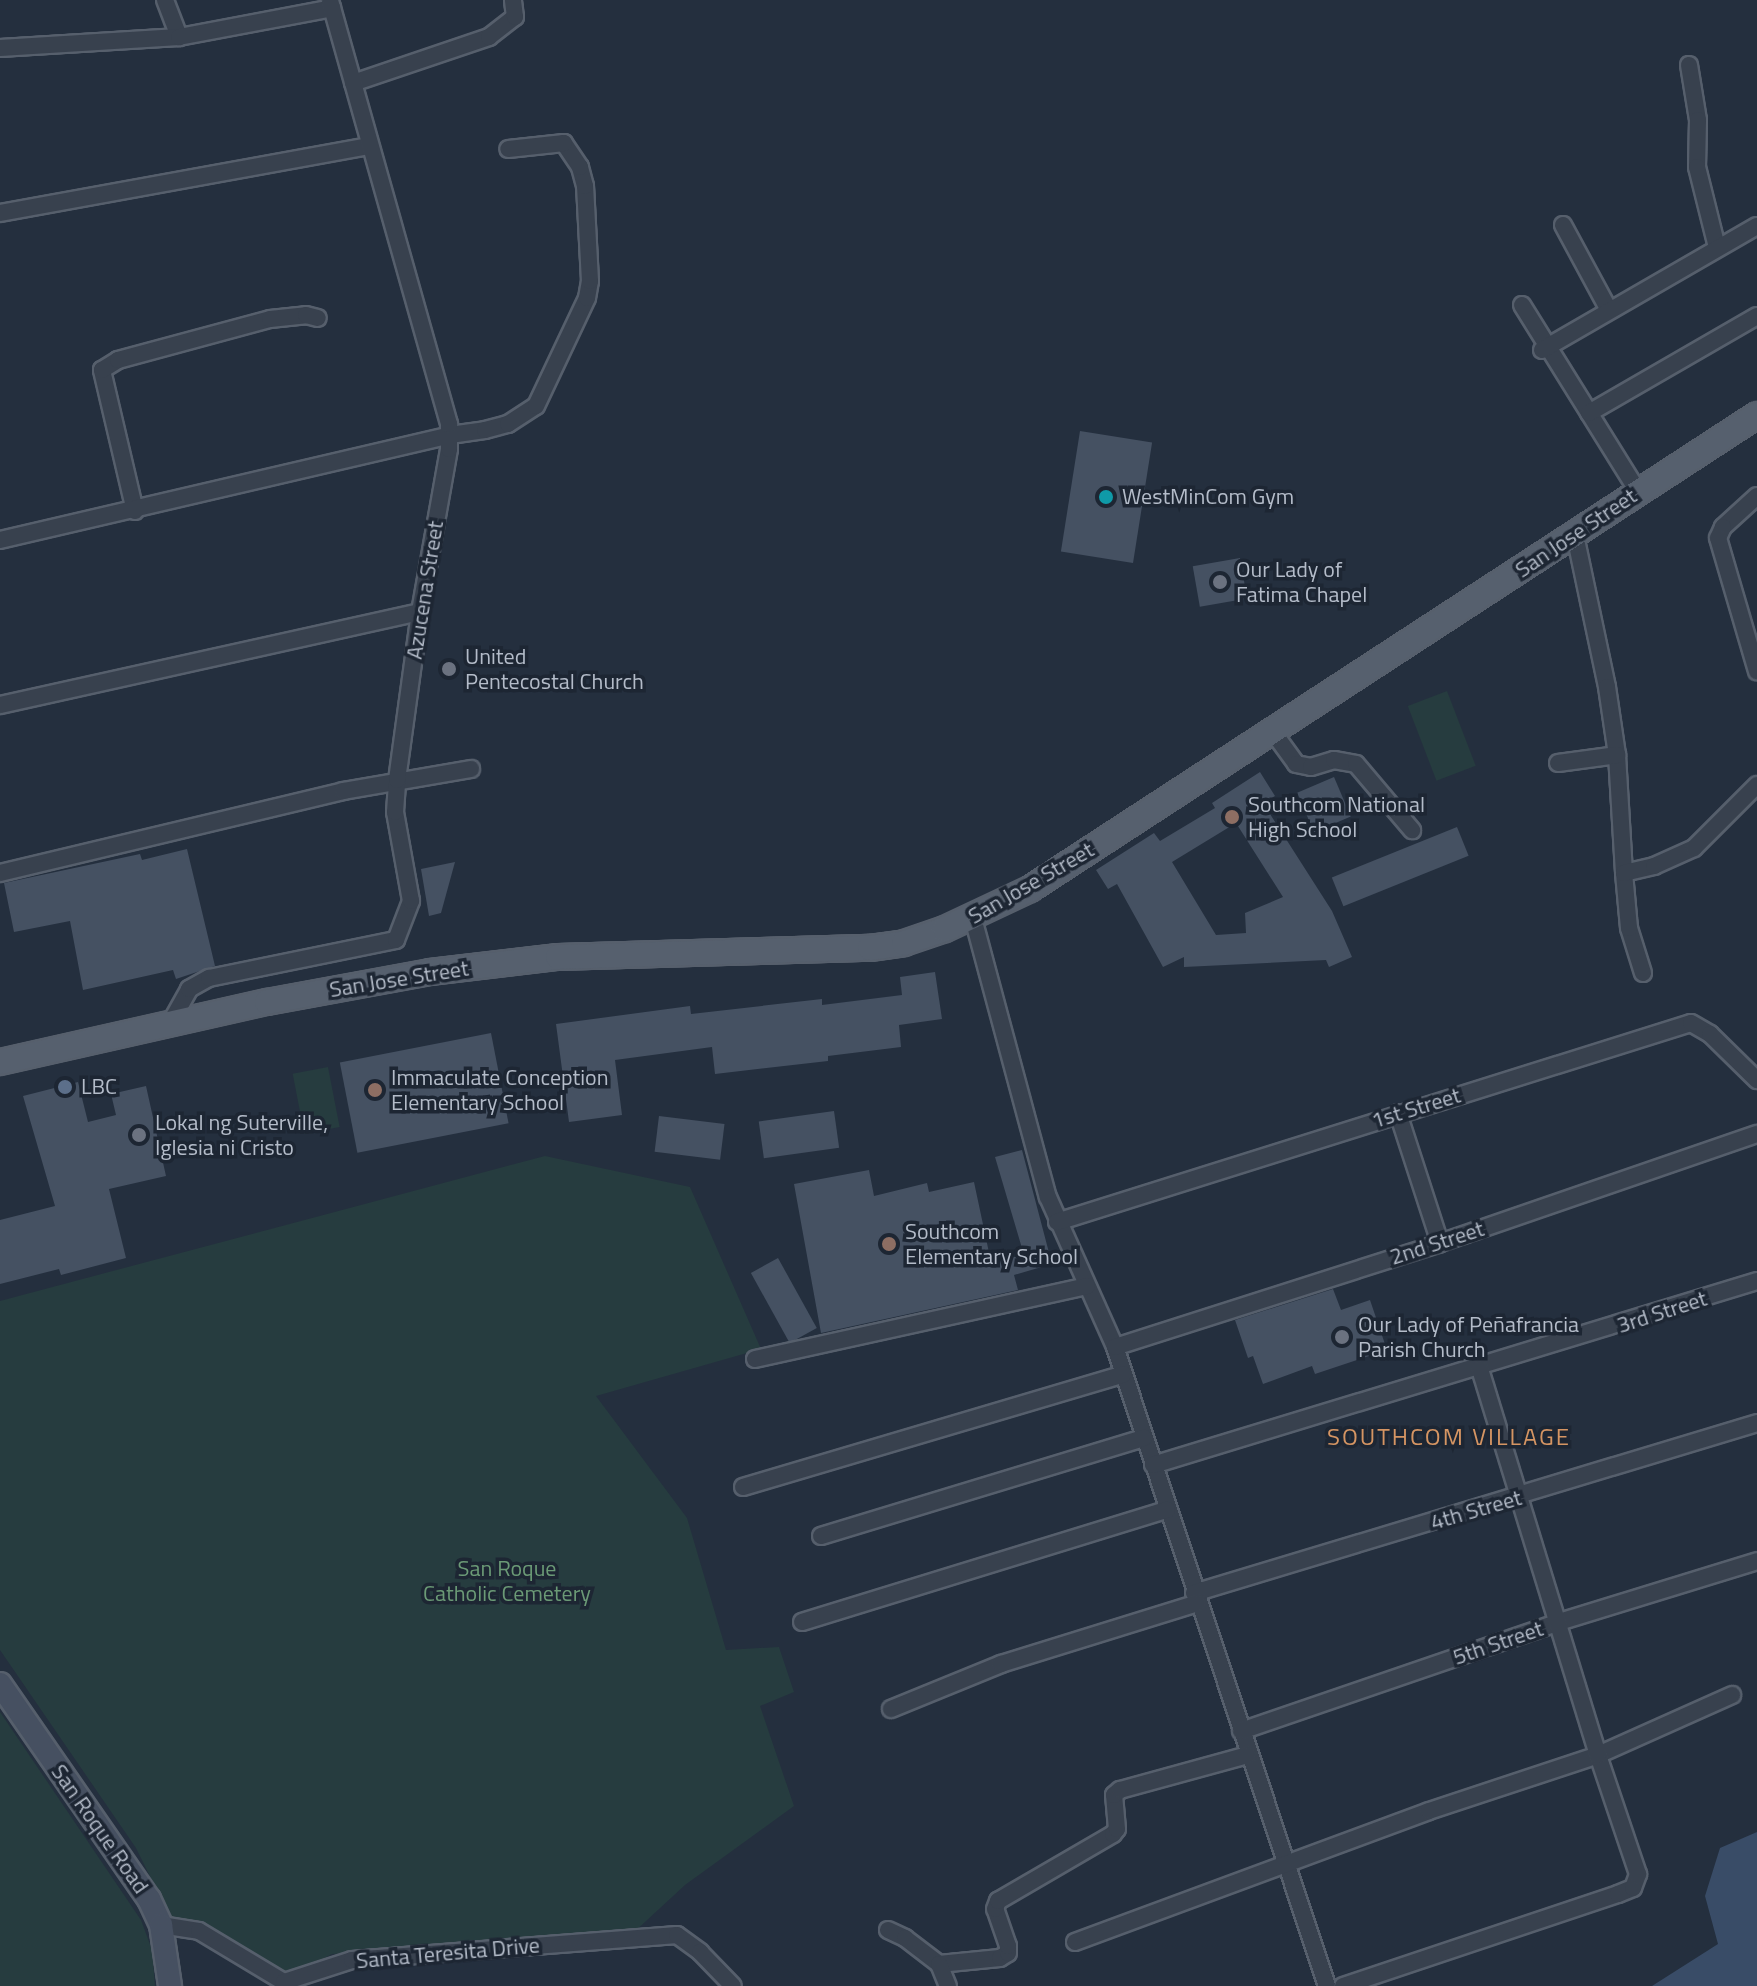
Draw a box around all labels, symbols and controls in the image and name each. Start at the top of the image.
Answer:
street label: San Jose Street [1510,483,1642,583]
place label: WestMinCom Gym [1122,484,1294,510]
marker: WestMinCom Gym [1097,488,1115,506]
street label: Azucena Street [401,519,449,661]
place label: Our Lady of Fatima Chapel [1236,556,1367,608]
marker: Our Lady of Fatima Chapel [1211,573,1229,591]
place label: United Pentecostal Church [465,643,644,694]
marker: United Pentecostal Church [440,660,458,678]
place label: Southcom National High School [1248,791,1425,842]
marker: Southcom National High School [1223,808,1241,826]
street label: San Jose Street [964,836,1098,930]
street label: San Jose Street [328,955,470,1003]
place label: Immaculate Conception Elementary School [391,1064,609,1116]
place label: LBC [81,1074,117,1100]
marker: LBC [56,1078,74,1096]
marker: Immaculate Conception Elementary School [366,1081,384,1099]
street label: 1st Street [1368,1082,1464,1134]
place label: Lokal ng Suterville, Iglesia ni Cristo [155,1109,328,1160]
marker: Lokal ng Suterville, Iglesia ni Cristo [130,1126,148,1144]
street label: 2nd Street [1387,1215,1487,1271]
place label: Southcom Elementary School [905,1218,1078,1270]
marker: Southcom Elementary School [880,1235,898,1253]
street label: 3rd Street [1614,1285,1710,1339]
place label: Our Lady of Peñafrancia Parish Church [1358,1311,1579,1362]
marker: Our Lady of Peñafrancia Parish Church [1333,1328,1351,1346]
district label: SOUTHCOM VILLAGE [1327,1423,1571,1451]
street label: 4th Street [1427,1484,1525,1536]
park label: San Roque Catholic Cemetery [423,1555,591,1606]
street label: 5th Street [1450,1615,1546,1671]
street label: San Roque Road [46,1759,154,1899]
street label: Santa Teresita Drive [355,1932,541,1974]

